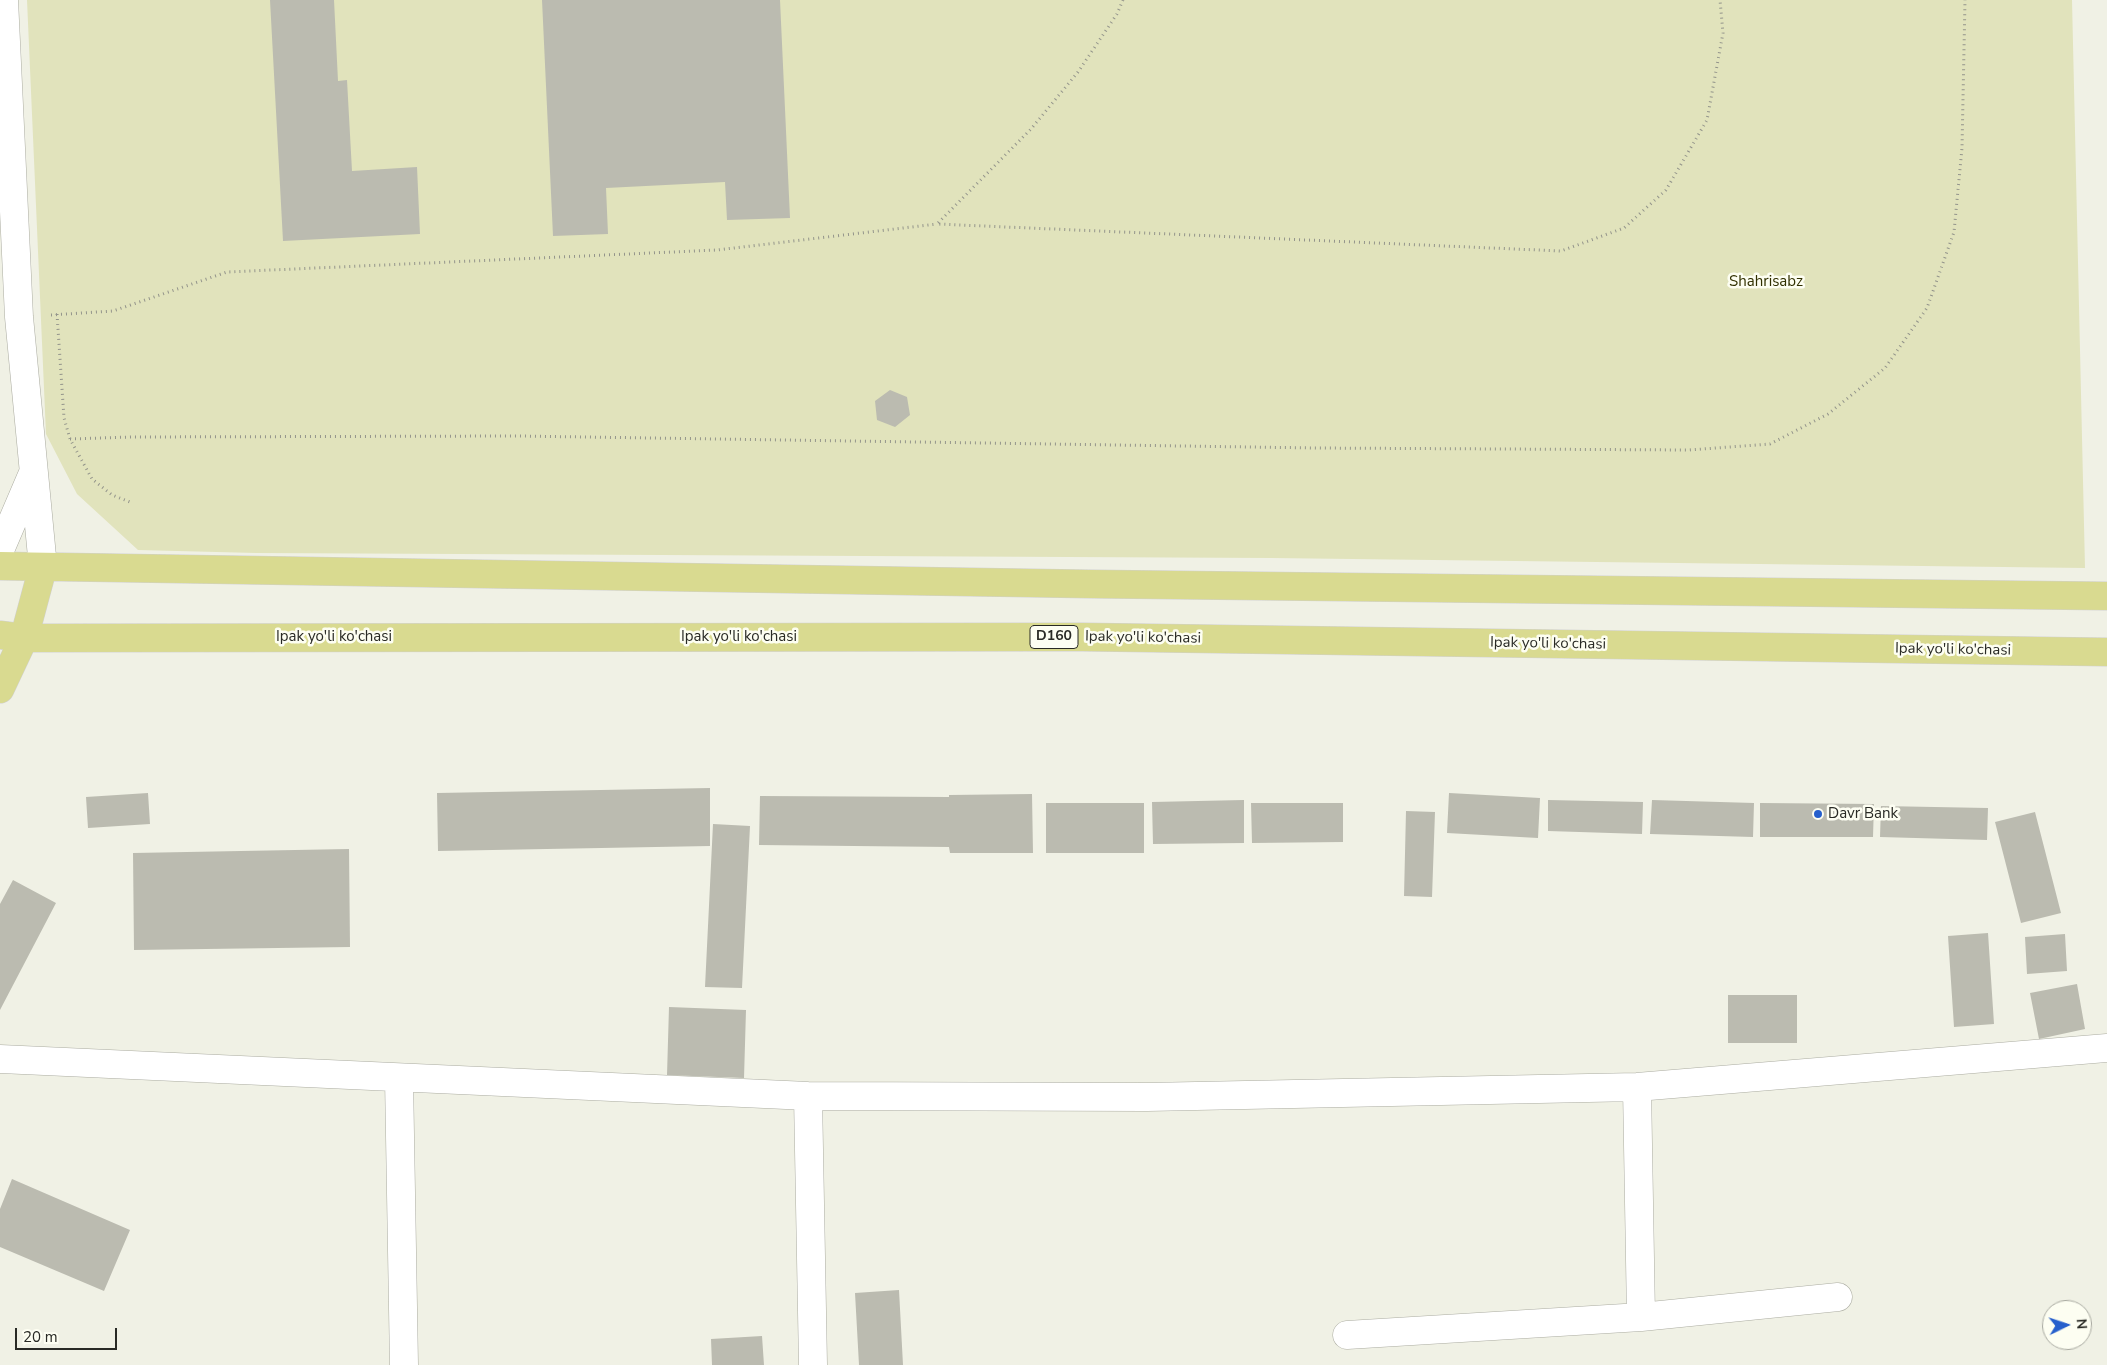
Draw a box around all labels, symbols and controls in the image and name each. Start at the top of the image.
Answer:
park label: Shahrisabz [1729,273,1803,291]
road number: D160 [1030,626,1078,649]
street label: Ipak yo'li ko'chasi [276,628,392,646]
street label: Ipak yo'li ko'chasi [681,628,797,646]
street label: Ipak yo'li ko'chasi [1085,628,1201,648]
street label: Ipak yo'li ko'chasi [1490,634,1606,654]
street label: Ipak yo'li ko'chasi [1895,640,2011,660]
place label: Davr Bank [1828,805,1898,823]
marker: Davr Bank [1812,808,1824,820]
north arrow [2042,1300,2092,1350]
scale bar [18,1318,120,1350]
text: N [2072,1318,2091,1330]
text: 20 m [23,1327,58,1347]

